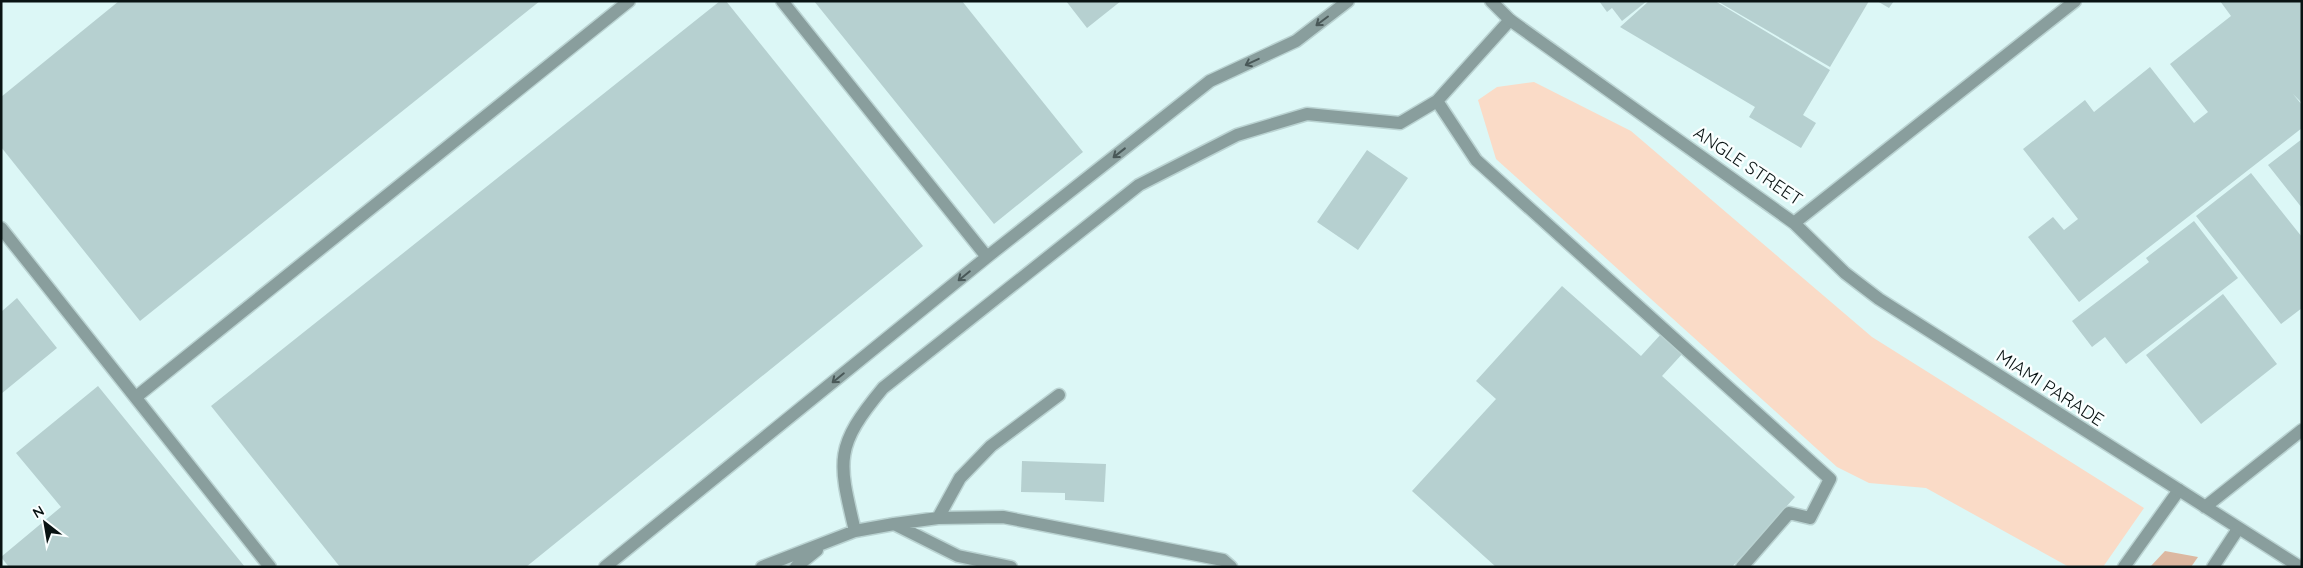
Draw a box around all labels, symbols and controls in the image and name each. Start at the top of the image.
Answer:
one-way arrow [1315,16,1329,26]
one-way arrow [1245,57,1260,67]
street label: ANGLE STREET [1689,121,1807,211]
one-way arrow [1113,148,1126,159]
one-way arrow [958,271,971,282]
street label: MIAMI PARADE [1992,344,2108,431]
one-way arrow [832,373,845,384]
north arrow [20,498,70,548]
text: N [29,501,47,522]

